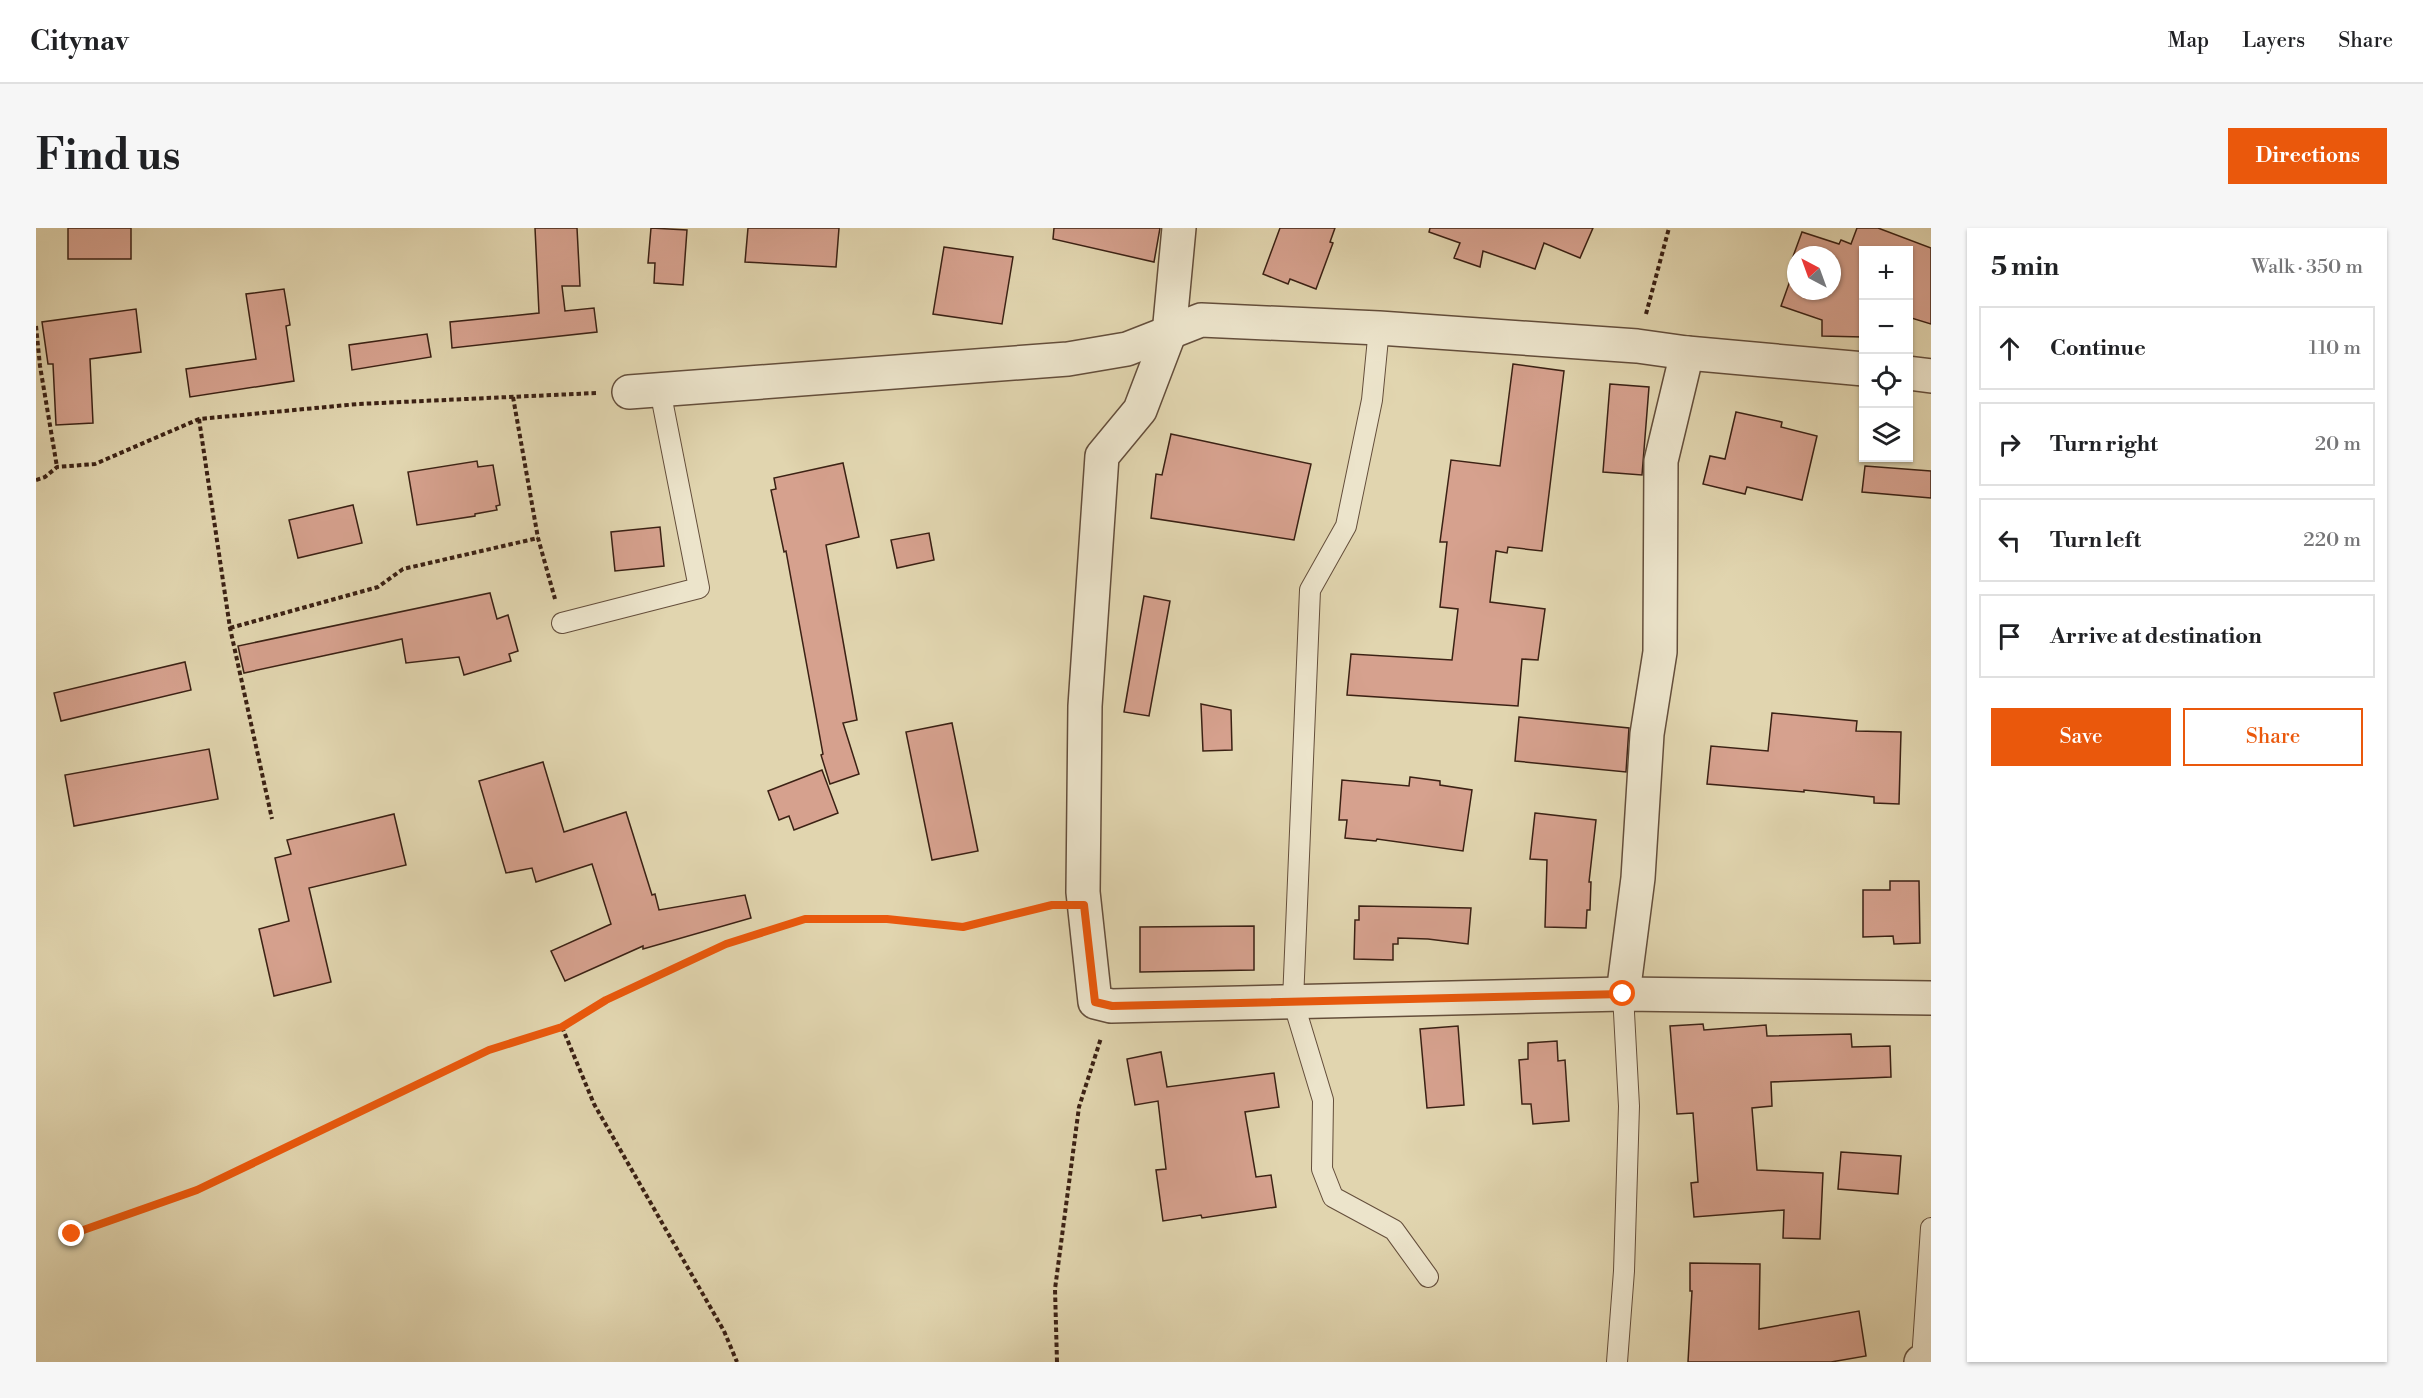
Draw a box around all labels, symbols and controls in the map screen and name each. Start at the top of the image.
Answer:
text: Citynav [30,24,129,59]
text: Map [2168,28,2209,54]
text: Layers [2242,28,2305,54]
text: Share [2338,28,2393,54]
button: Directions [2228,128,2387,184]
text: Find us [36,130,180,183]
north arrow [1787,246,1841,300]
map controls [1859,246,1913,462]
button: + [1859,246,1913,300]
text: 5 min [1991,251,2059,283]
text: Walk · 350 m [2251,255,2363,280]
button: − [1859,300,1913,354]
icon: ahead [1993,332,2026,365]
text: Continue [2050,335,2146,362]
text: 110 m [2309,336,2361,361]
button: locate [1859,354,1913,408]
button: layers [1859,408,1913,462]
icon: right [1993,428,2026,461]
text: Turn right [2050,431,2158,458]
text: 20 m [2315,432,2361,457]
icon: left [1993,524,2026,557]
text: Turn left [2050,527,2141,554]
text: 220 m [2303,528,2361,553]
icon: arrive [1993,620,2026,653]
text: Arrive at destination [2050,623,2262,650]
button: Save [1991,708,2171,766]
button: Share [2183,708,2363,766]
route start [1609,980,1635,1006]
route end [58,1220,84,1246]

